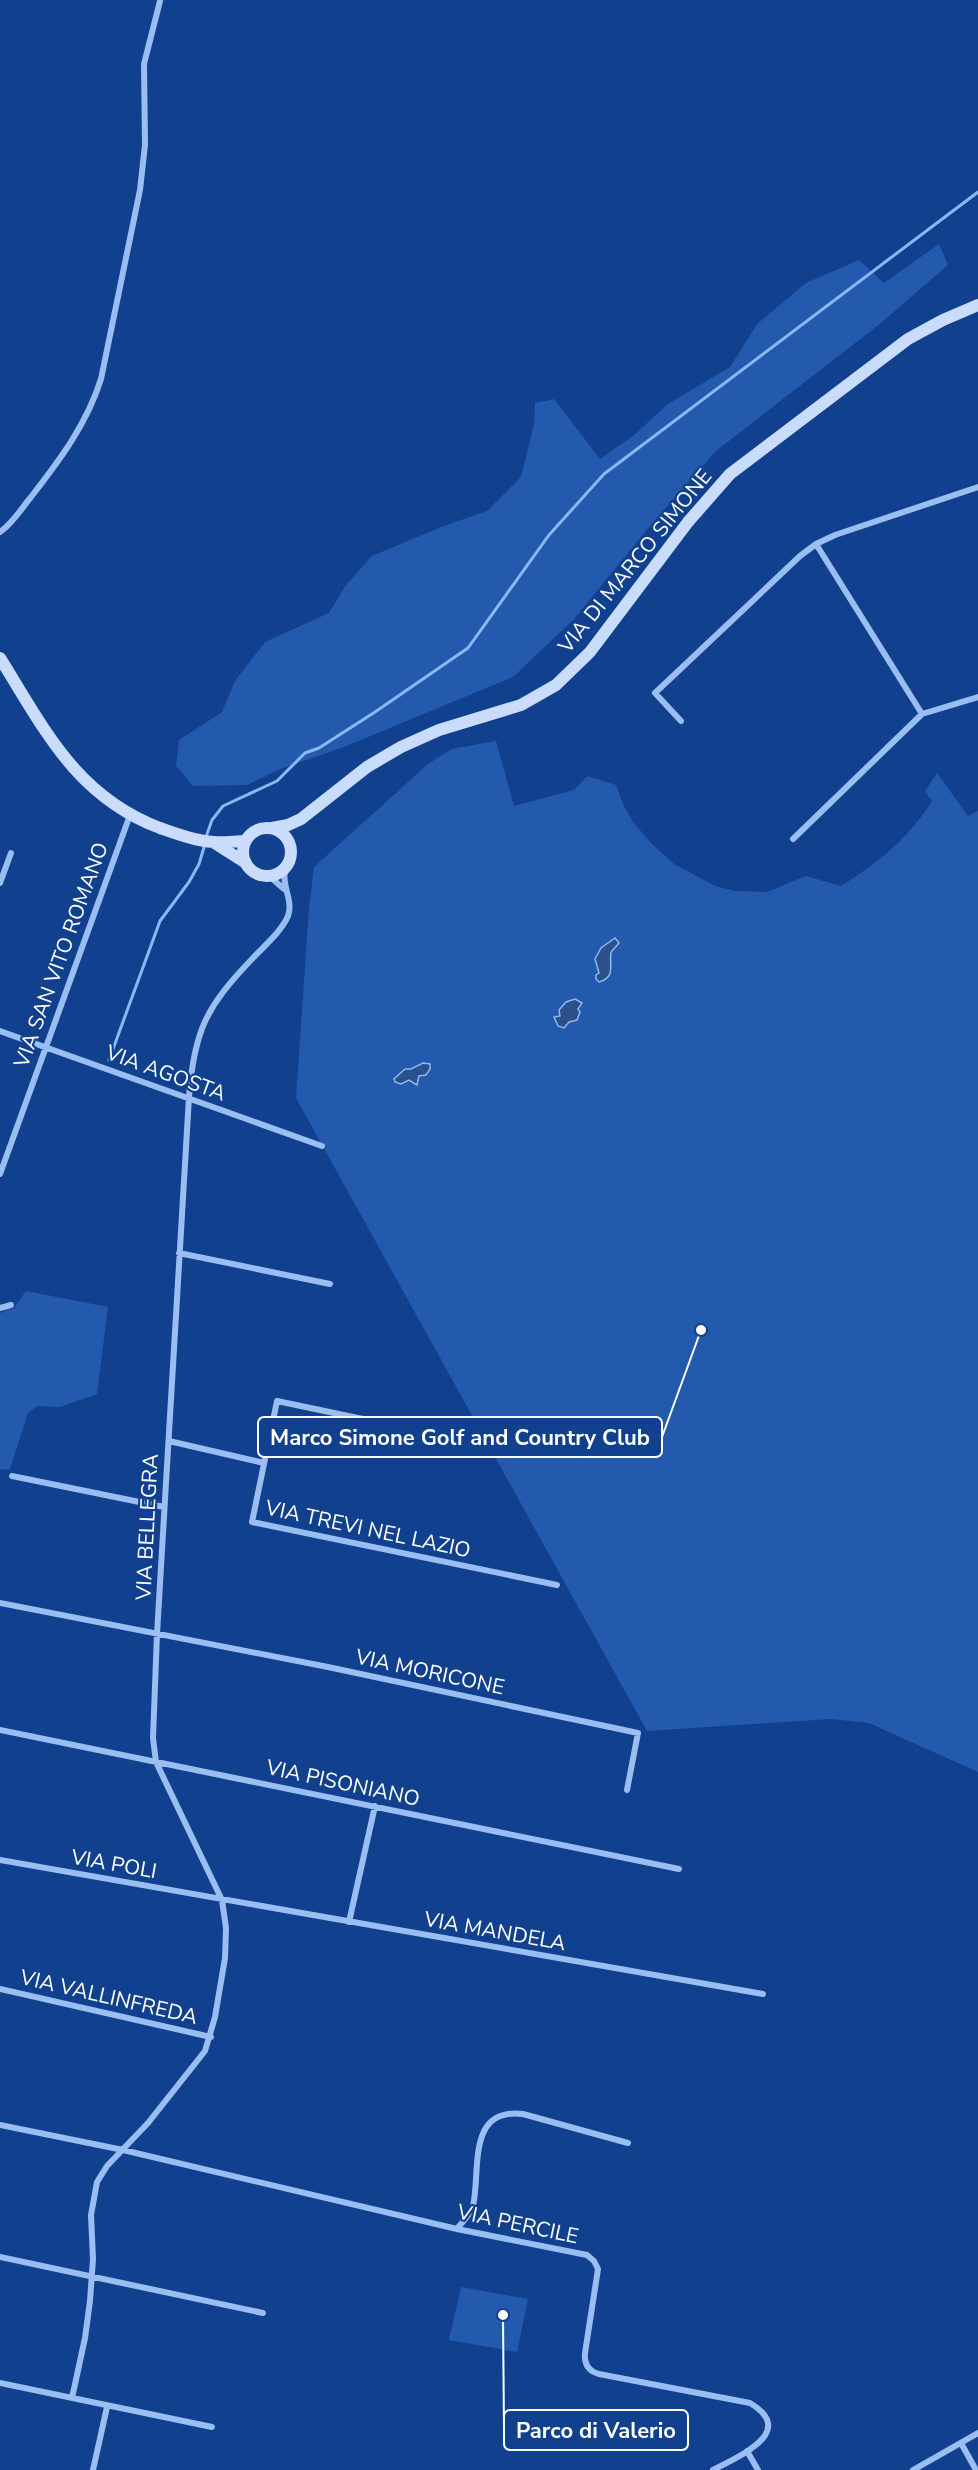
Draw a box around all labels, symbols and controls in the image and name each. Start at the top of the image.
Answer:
street label: VIA DI MARCO SIMONE [551,463,718,660]
street label: VIA SAN VITO ROMANO [7,839,115,1072]
street label: VIA AGOSTA [101,1038,230,1108]
callout: Marco Simone Golf and Country Club [258,1417,662,1457]
text: Marco Simone Golf and Country Club [270,1423,650,1453]
street label: VIA BELLEGRA [129,1453,165,1602]
street label: VIA TREVI NEL LAZIO [262,1493,473,1564]
street label: VIA MORICONE [352,1642,507,1701]
street label: VIA PISONIANO [263,1753,422,1813]
street label: VIA POLI [68,1843,159,1885]
street label: VIA MANDELA [421,1905,568,1957]
street label: VIA VALLINFREDA [17,1963,200,2031]
street label: VIA PERCILE [454,2197,581,2251]
callout: Parco di Valerio [504,2410,688,2450]
text: Parco di Valerio [516,2416,676,2446]

